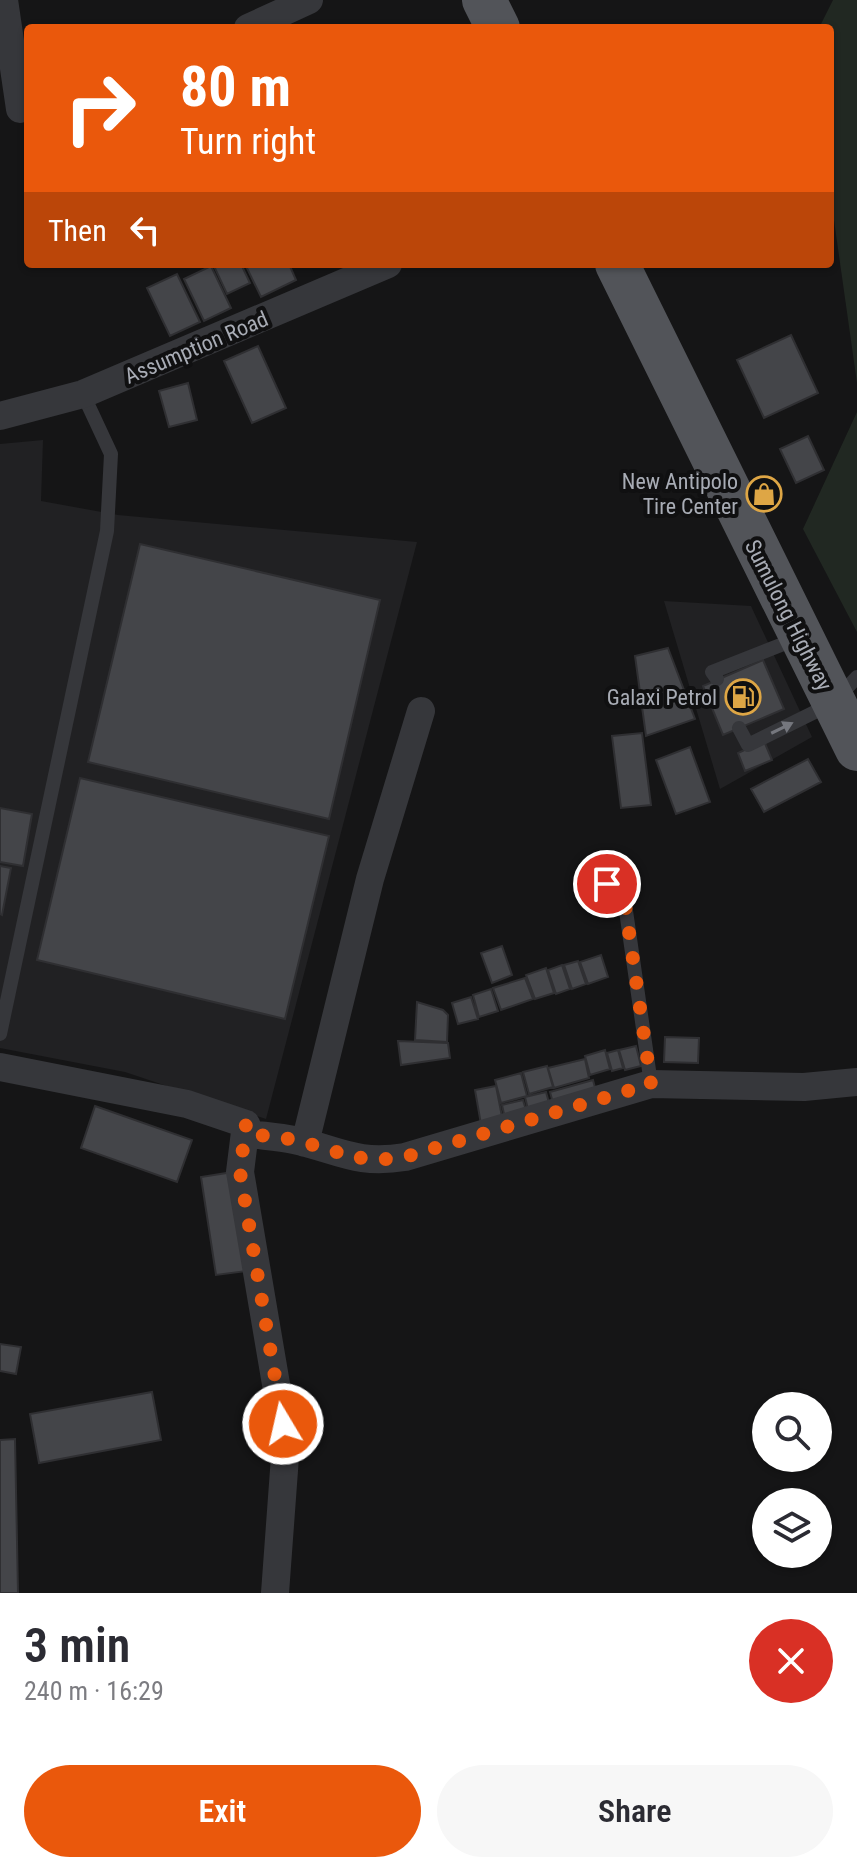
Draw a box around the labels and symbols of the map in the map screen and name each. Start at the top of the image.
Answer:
street label: Assumption Road [121,306,272,389]
place label: New Antipolo Tire Center [622,469,738,519]
shop icon: New Antipolo Tire Center [745,475,783,513]
street label: Sumulong Highway [740,536,837,695]
fuel station icon: Galaxi Petrol [724,678,762,716]
place label: Galaxi Petrol [607,685,717,710]
one-way arrow [771,721,794,735]
pin [573,850,641,918]
position arrow [241,1382,325,1466]

